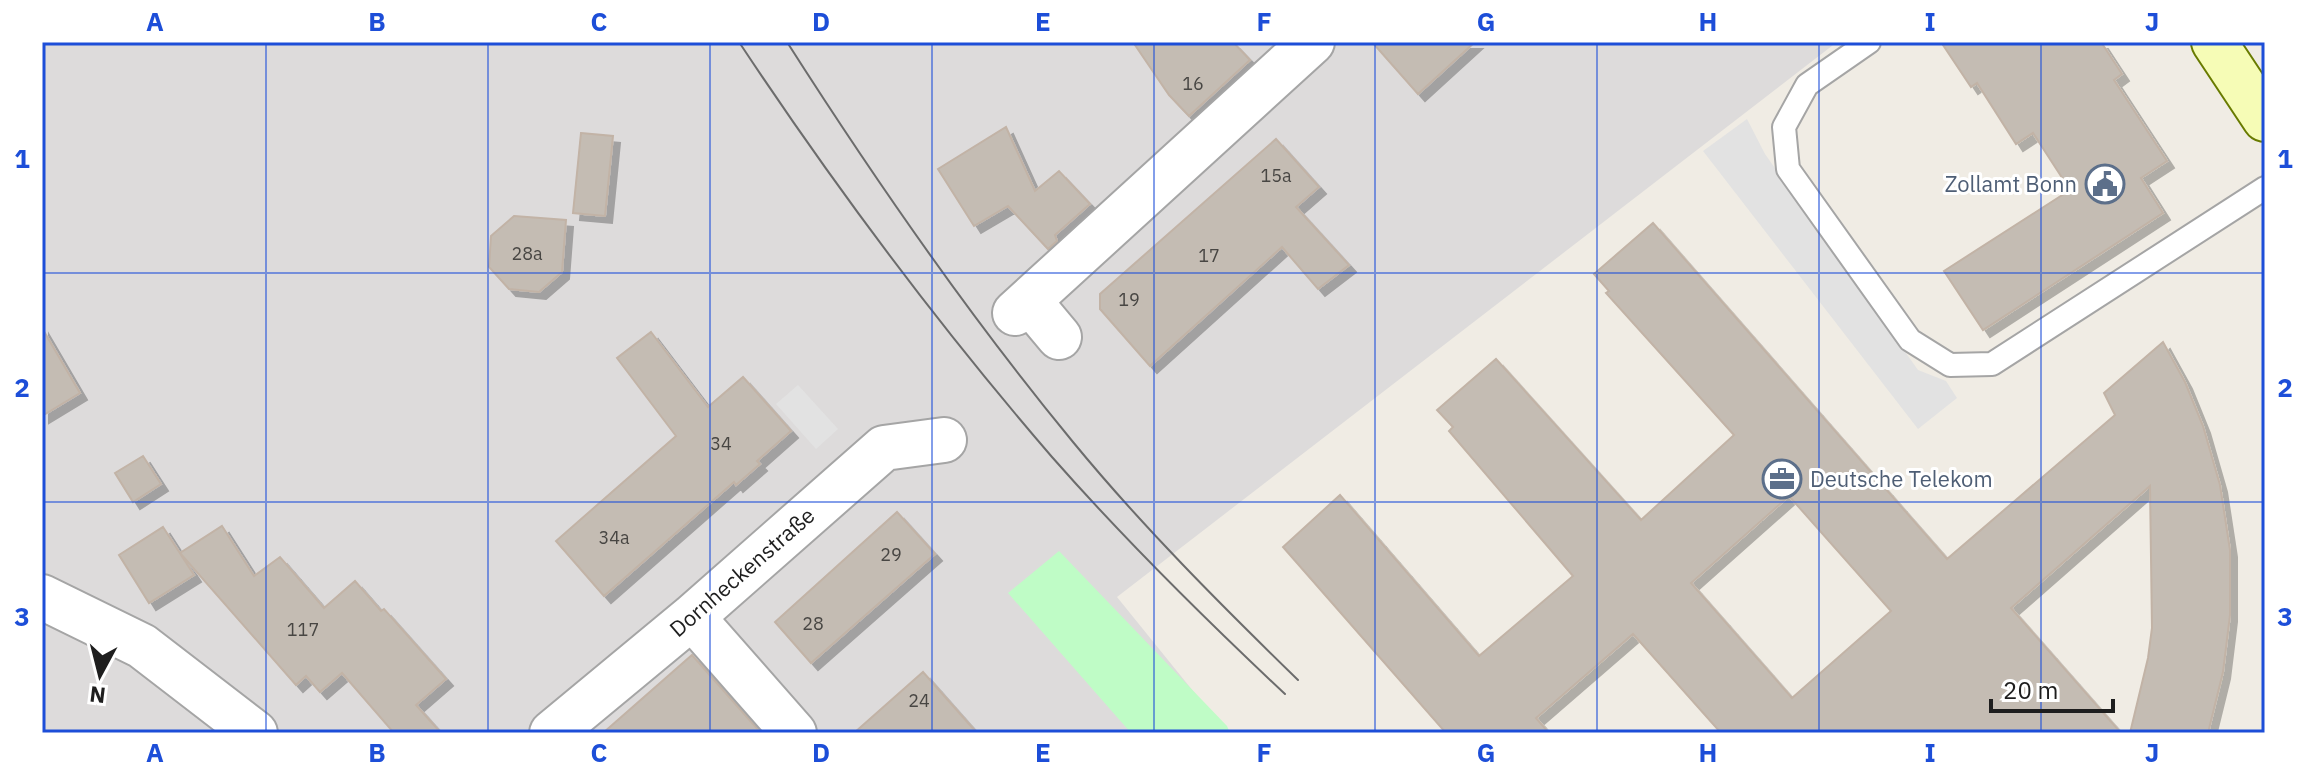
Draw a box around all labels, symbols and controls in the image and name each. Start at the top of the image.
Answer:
text: A [146,4,164,38]
text: B [368,4,386,38]
text: C [591,4,608,38]
text: D [812,4,830,38]
text: E [1035,4,1051,38]
text: F [1256,4,1272,38]
text: G [1477,4,1495,38]
text: H [1699,4,1717,38]
text: I [1924,4,1936,38]
text: J [2145,4,2159,38]
house number: 16 [1182,72,1204,95]
text: 1 [14,141,30,175]
text: 1 [2277,141,2293,175]
public building icon: Zollamt Bonn [2084,163,2126,205]
house number: 15a [1260,164,1292,187]
place label: Zollamt Bonn [1945,169,2077,198]
house number: 28a [511,242,543,265]
house number: 17 [1198,244,1220,267]
house number: 19 [1118,288,1140,311]
text: 2 [14,370,30,404]
text: 2 [2277,370,2293,404]
house number: 34 [710,432,732,455]
office icon: Deutsche Telekom [1761,458,1803,500]
place label: Deutsche Telekom [1810,464,1993,493]
street label: Dornheckenstraße [663,501,820,643]
house number: 34a [598,526,630,549]
house number: 29 [880,543,902,566]
text: 3 [14,599,30,633]
text: 3 [2277,599,2293,633]
house number: 28 [802,612,824,635]
house number: 117 [287,618,319,641]
north arrow [60,635,140,715]
scale bar [1991,663,2113,713]
text: 20 m [2003,674,2058,706]
text: N [88,680,107,711]
house number: 24 [908,689,930,712]
text: A [146,735,164,769]
text: B [368,735,386,769]
text: C [591,735,608,769]
text: D [812,735,830,769]
text: E [1035,735,1051,769]
text: F [1256,735,1272,769]
text: G [1477,735,1495,769]
text: H [1699,735,1717,769]
text: I [1924,735,1936,769]
text: J [2145,735,2159,769]

